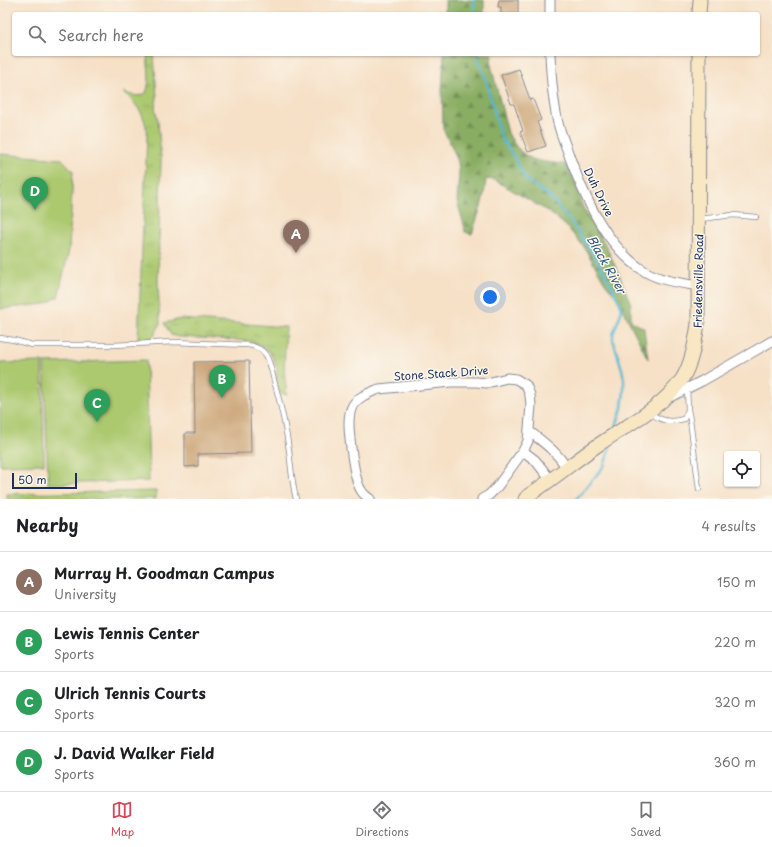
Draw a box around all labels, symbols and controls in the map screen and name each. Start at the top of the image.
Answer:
search box [12,12,760,56]
icon: search [26,23,48,45]
text: Search here [58,23,144,46]
street label: Duh Drive [580,165,618,219]
pin: D [22,177,48,210]
pin: A [283,220,309,253]
water label: Black River [583,232,632,298]
street label: Friedensville Road [689,234,707,328]
your location [480,287,500,307]
street label: Stone Stack Drive [393,361,489,385]
pin: B [209,365,235,398]
pin: C [84,389,110,422]
map controls [724,451,760,487]
button: locate [724,451,760,487]
scale bar [12,471,77,490]
text: 50 m [18,471,47,488]
text: Nearby [16,512,78,538]
text: 4 results [702,516,756,535]
text: Murray H. Goodman Campus [54,561,274,584]
text: A [24,572,34,591]
text: 150 m [717,572,756,591]
text: University [54,584,116,603]
text: Lewis Tennis Center [54,621,200,644]
text: B [25,632,33,651]
text: 220 m [714,632,756,651]
text: Sports [54,644,94,663]
text: Ulrich Tennis Courts [54,681,206,704]
text: C [24,692,34,711]
text: 320 m [714,692,756,711]
text: Sports [54,704,94,723]
text: J. David Walker Field [54,741,214,764]
text: D [24,752,34,771]
text: 360 m [713,752,756,771]
text: Sports [54,764,94,783]
tab: Map [111,799,134,840]
tab: Directions [355,799,409,840]
tab: Saved [630,799,661,840]

